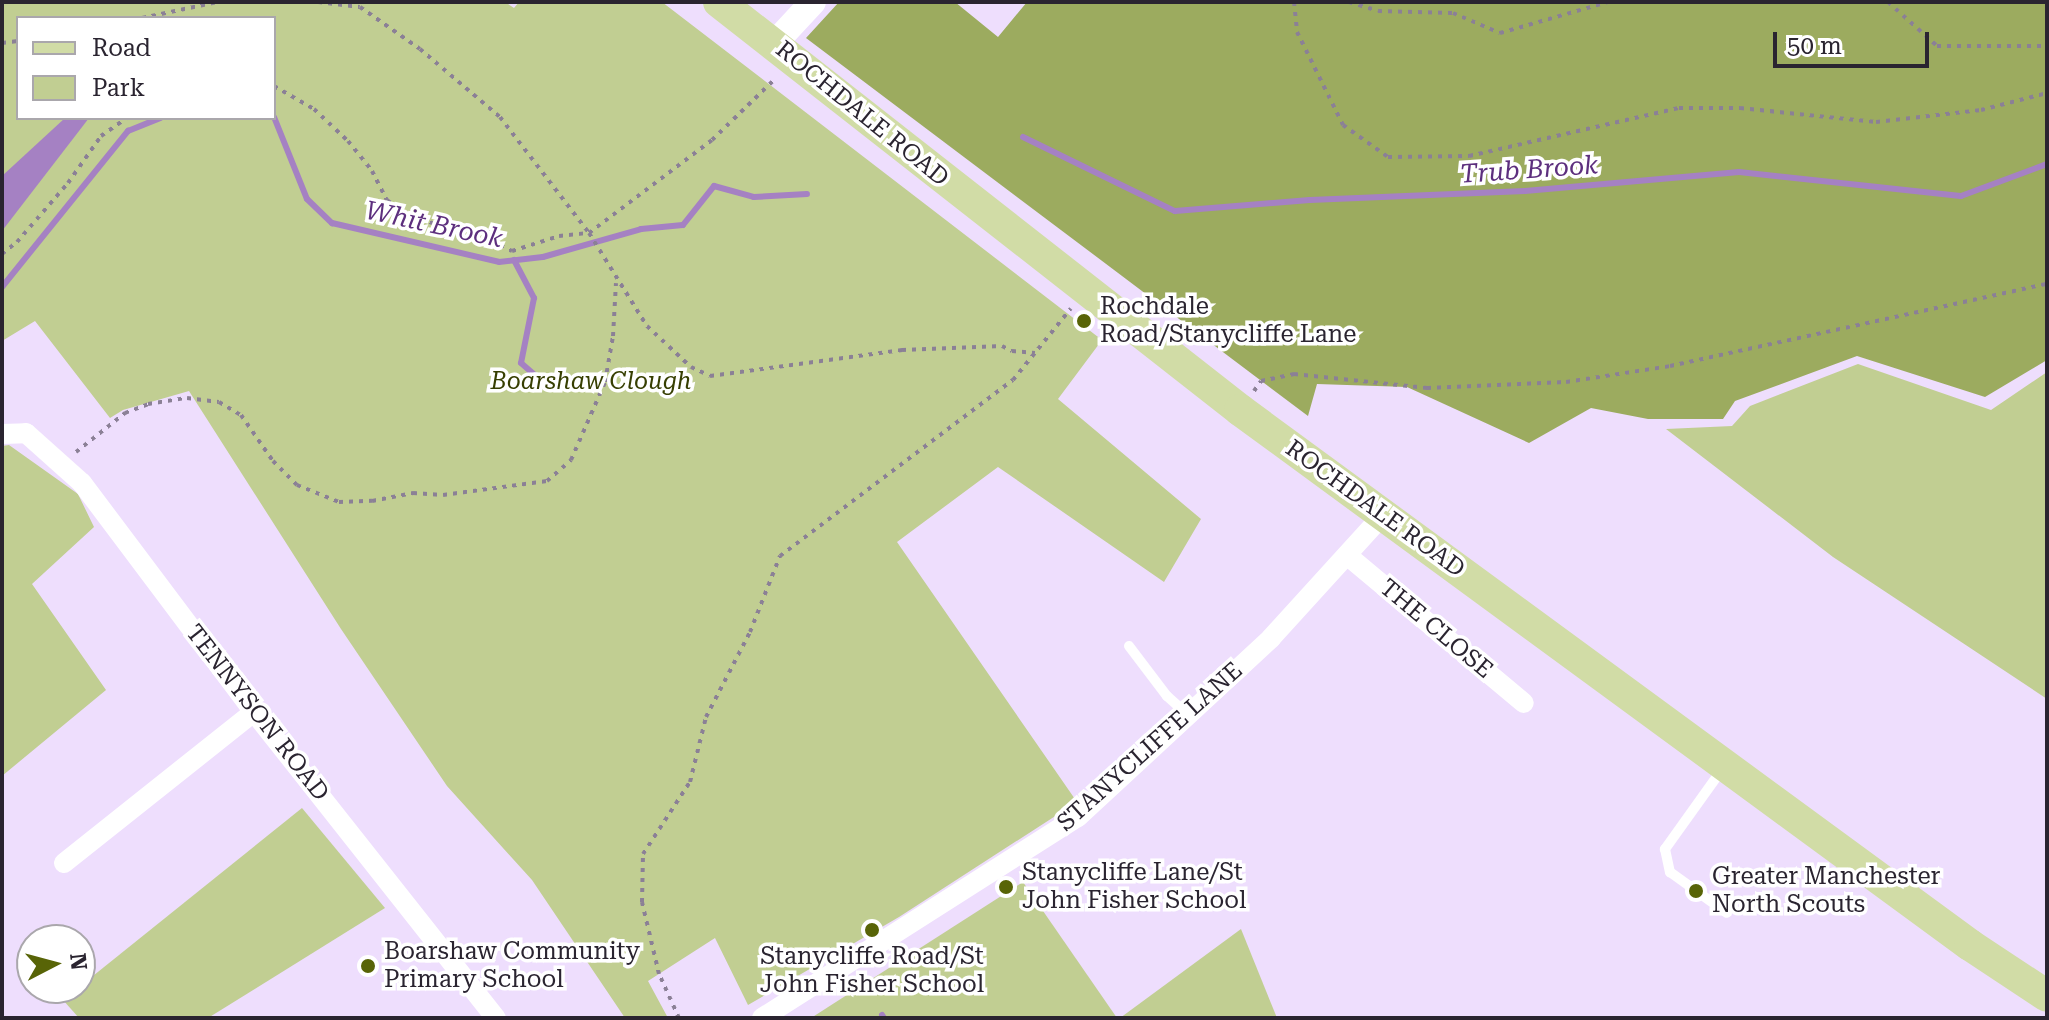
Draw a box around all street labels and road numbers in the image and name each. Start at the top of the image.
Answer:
street label: ROCHDALE ROAD [770,35,954,193]
street label: ROCHDALE ROAD [1280,434,1470,584]
street label: THE CLOSE [1374,573,1498,685]
street label: TENNYSON ROAD [179,619,335,807]
street label: STANYCLIFFE LANE [1052,656,1248,838]

